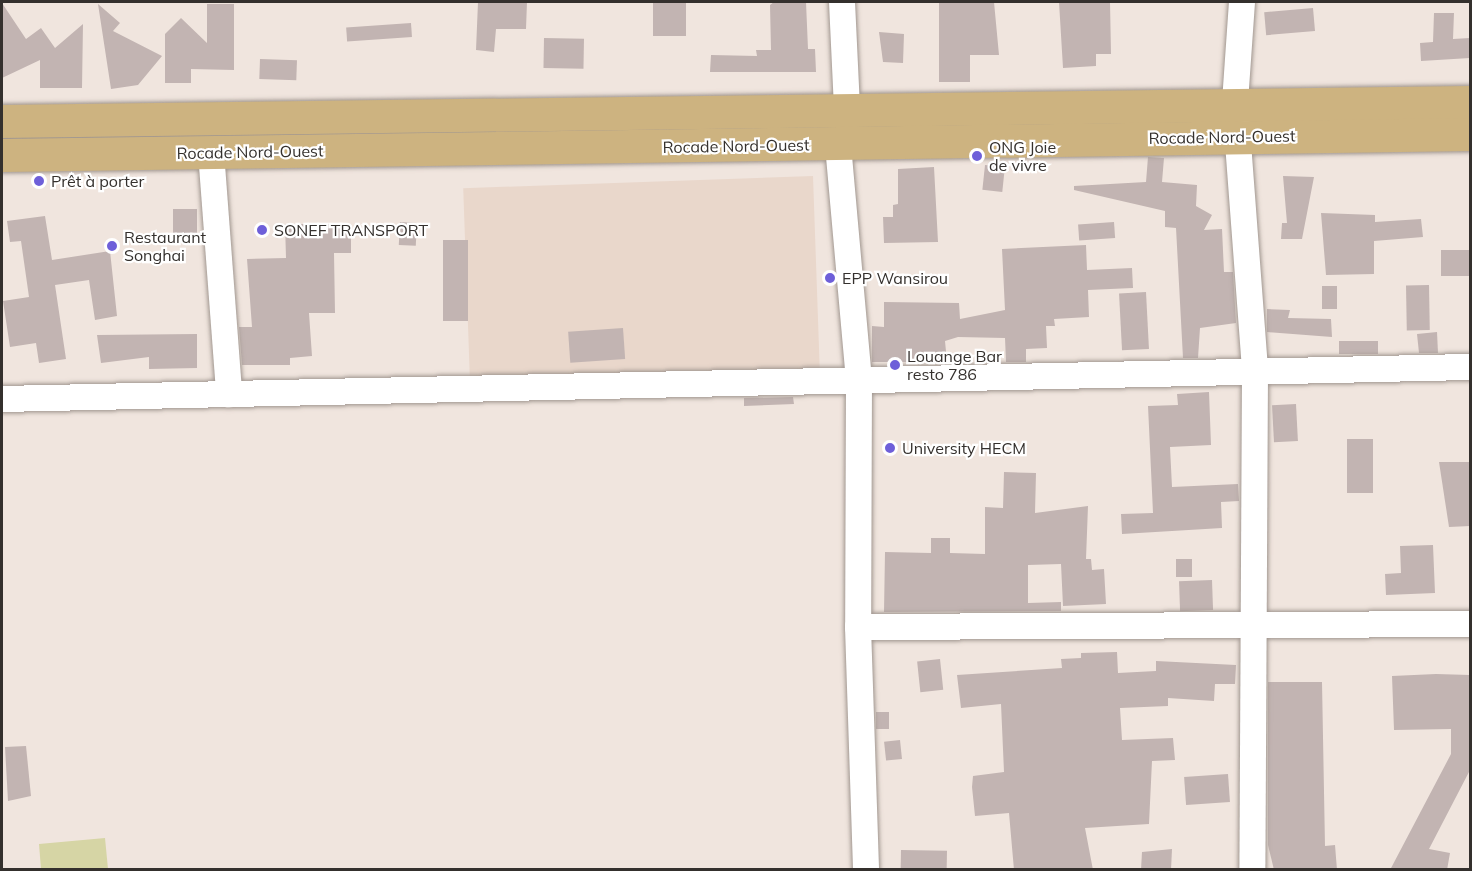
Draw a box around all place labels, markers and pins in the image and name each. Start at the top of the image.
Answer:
place label: ONG Joie de vivre [989,137,1056,175]
marker: ONG Joie de vivre [970,149,984,163]
place label: Prêt à porter [51,171,144,191]
marker: Prêt à porter [32,174,46,188]
place label: SONEF TRANSPORT [274,220,428,240]
marker: SONEF TRANSPORT [255,223,269,237]
place label: Restaurant Songhai [124,227,206,265]
marker: Restaurant Songhai [105,239,119,253]
place label: EPP Wansirou [842,268,948,288]
marker: EPP Wansirou [823,271,837,285]
place label: Louange Bar resto 786 [907,346,1002,384]
marker: Louange Bar resto 786 [888,358,902,372]
place label: University HECM [902,438,1026,458]
marker: University HECM [883,441,897,455]

